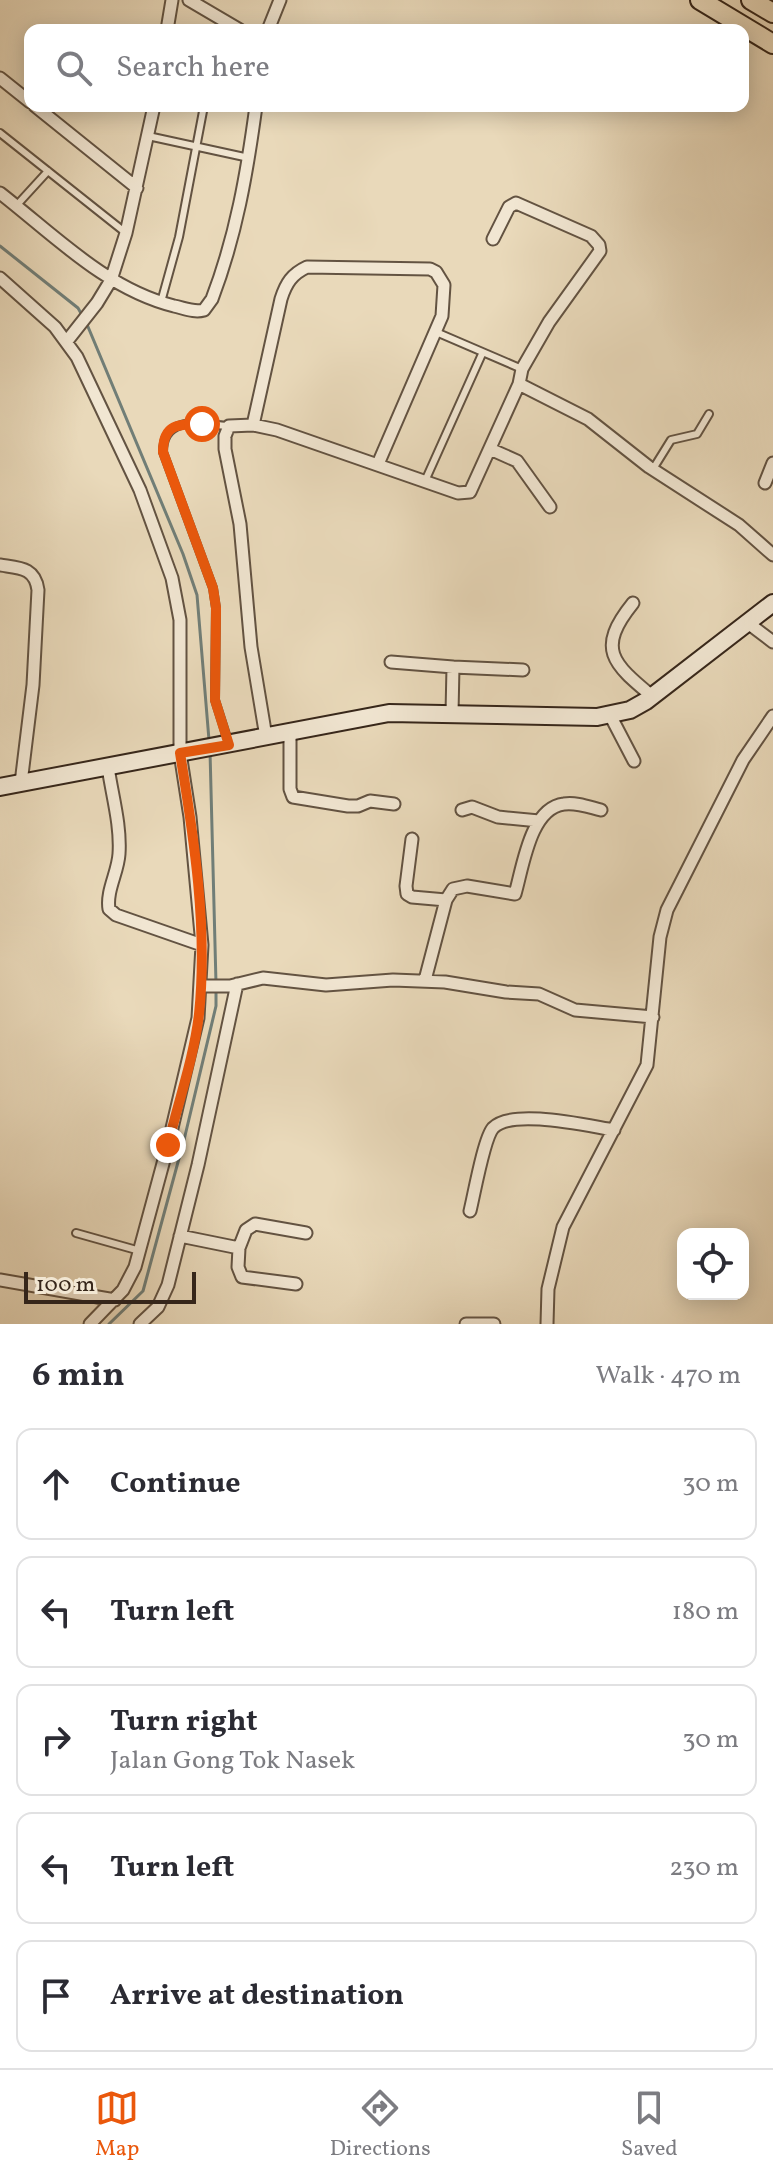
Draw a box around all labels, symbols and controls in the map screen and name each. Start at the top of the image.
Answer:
search box [24,24,749,112]
icon: search [52,46,96,90]
text: Search here [116,47,270,89]
route start [184,406,220,442]
route end [150,1127,186,1163]
map controls [677,1228,749,1300]
button: locate [677,1228,749,1300]
scale bar [24,1268,196,1304]
text: 100 m [36,1270,95,1301]
text: 6 min [32,1353,125,1400]
text: Walk · 470 m [595,1358,741,1394]
icon: ahead [34,1462,78,1506]
text: Continue [110,1463,241,1505]
text: 30 m [682,1466,739,1502]
icon: left [34,1590,78,1634]
text: Turn left [110,1591,234,1633]
text: 180 m [672,1594,739,1630]
text: Turn right [110,1701,258,1743]
icon: right [34,1718,78,1762]
text: 30 m [682,1722,739,1758]
text: Jalan Gong Tok Nasek [110,1743,355,1779]
icon: left [34,1846,78,1890]
text: Turn left [110,1847,234,1889]
text: 230 m [669,1850,739,1886]
icon: arrive [34,1974,78,2018]
text: Arrive at destination [110,1975,404,2017]
tab: Map [95,2086,139,2165]
tab: Directions [330,2086,431,2165]
tab: Saved [621,2086,678,2165]

